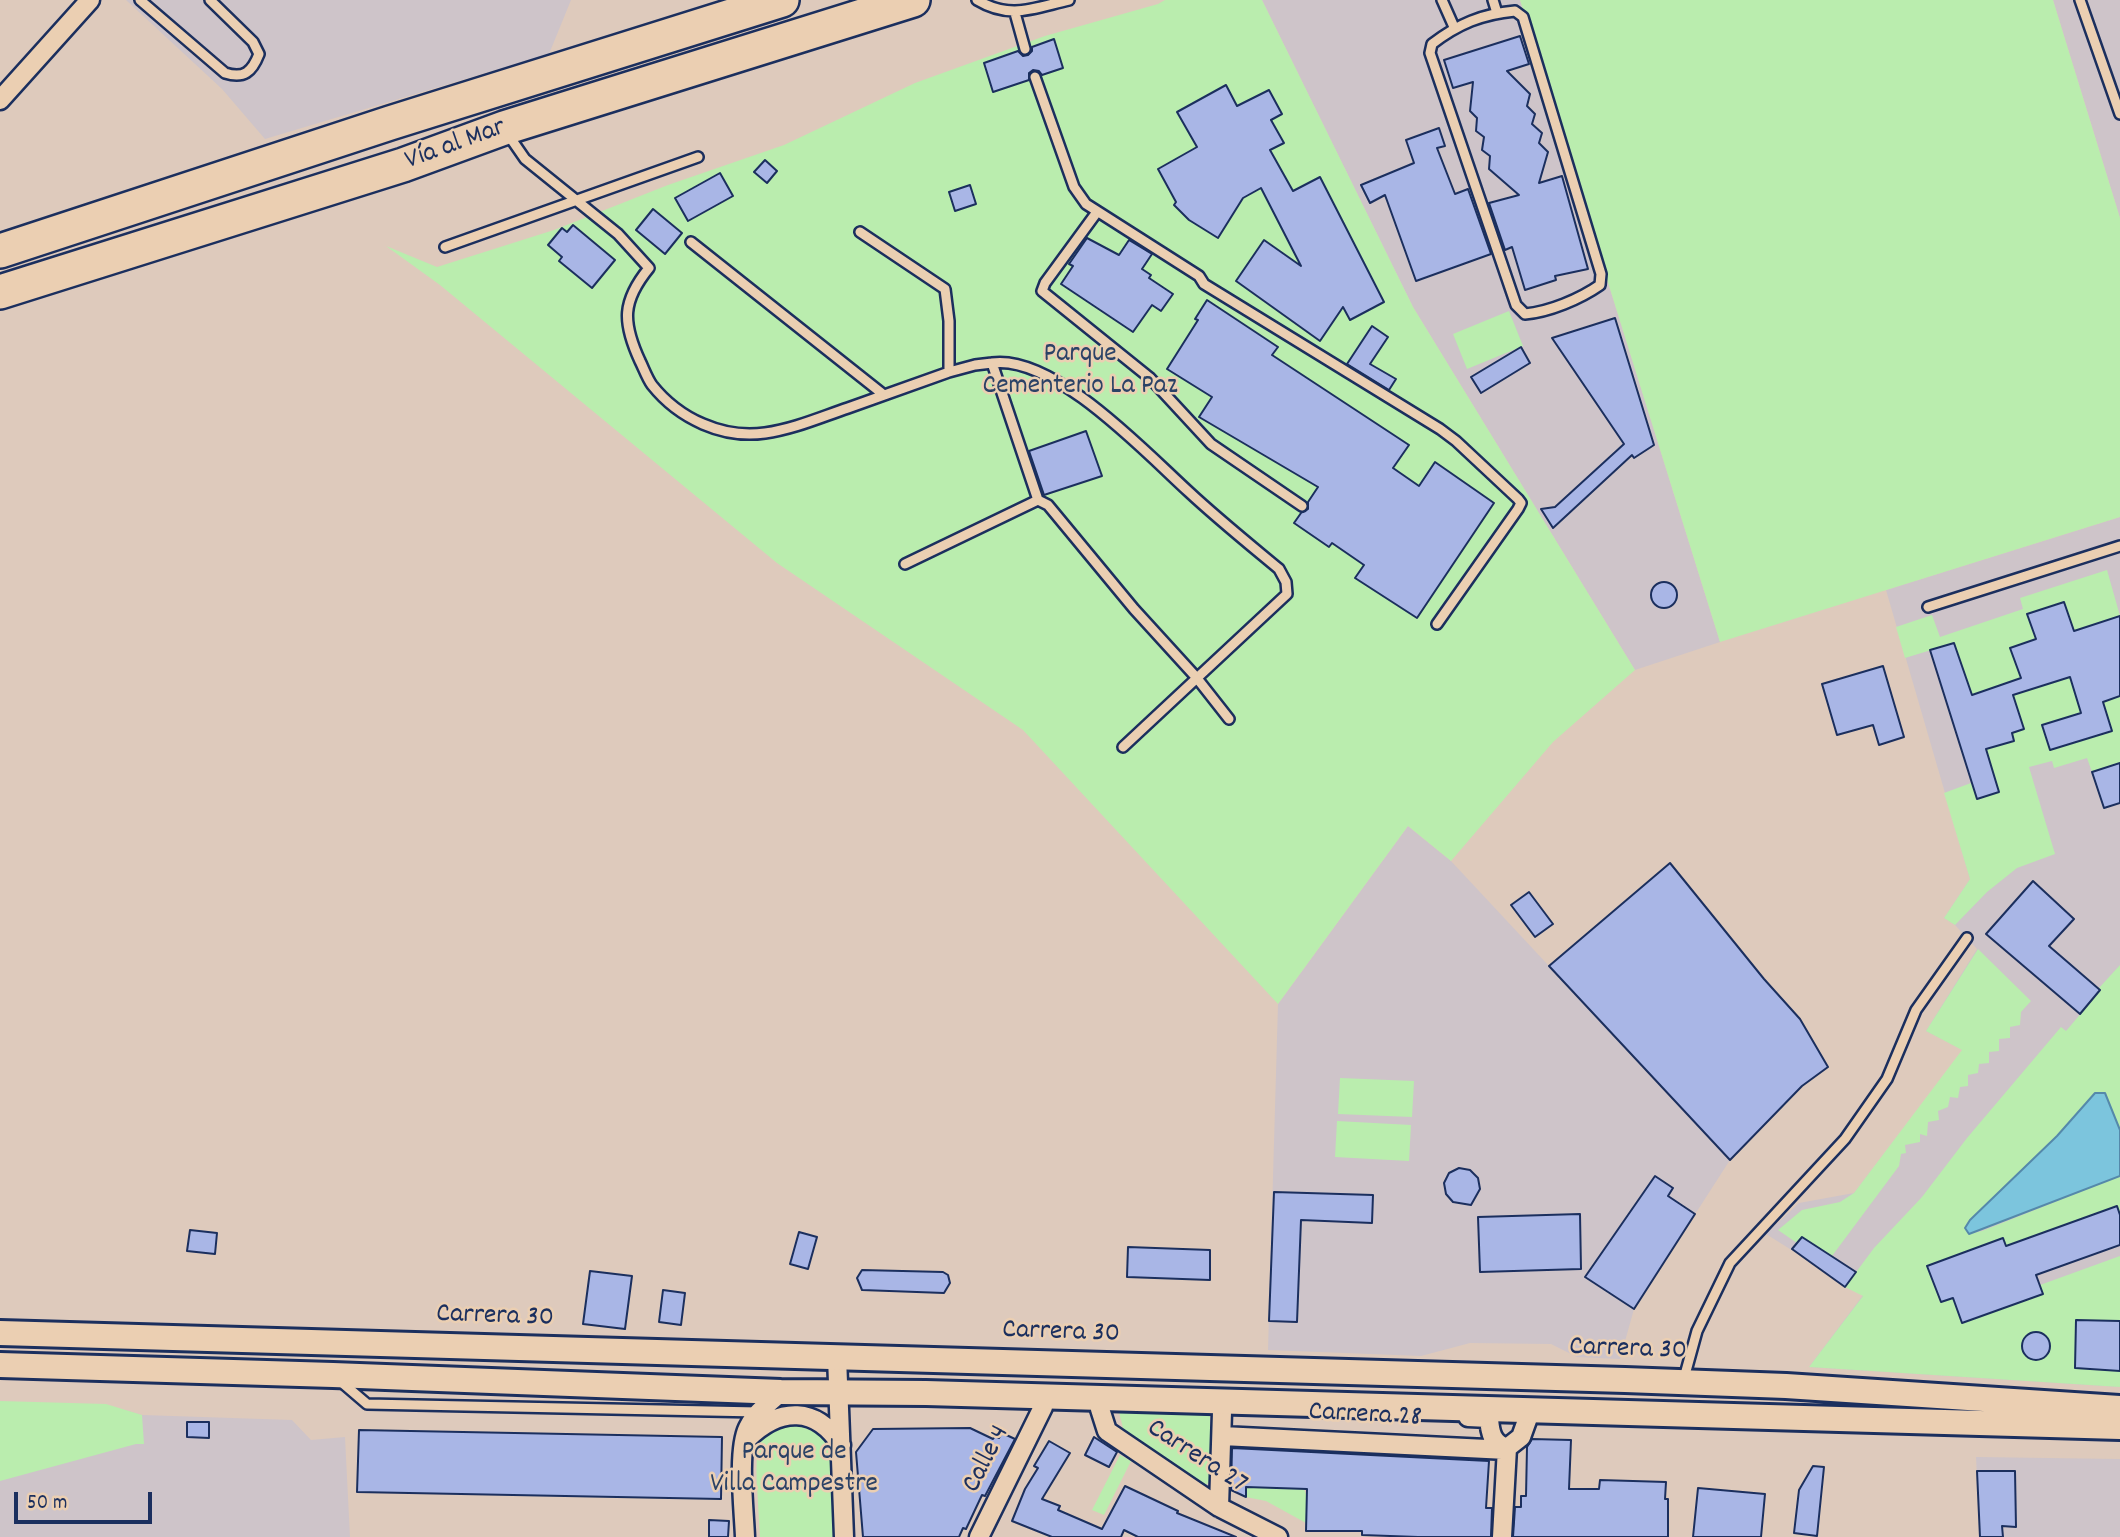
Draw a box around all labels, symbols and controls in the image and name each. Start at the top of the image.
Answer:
street label: Vía al Mar [401,112,511,180]
park label: Parque Cementerio La Paz [982,339,1178,405]
street label: Carrera 30 [436,1299,554,1337]
street label: Carrera 30 [1002,1315,1120,1353]
street label: Carrera 30 [1569,1332,1687,1370]
street label: Carrera 28 [1307,1397,1423,1437]
street label: Carrera 27 [1139,1413,1253,1503]
street label: Calle 4 [957,1421,1019,1499]
park label: Parque de Villa Campestre [710,1437,878,1503]
scale bar [18,1478,156,1522]
text: 50 m [27,1489,67,1519]

